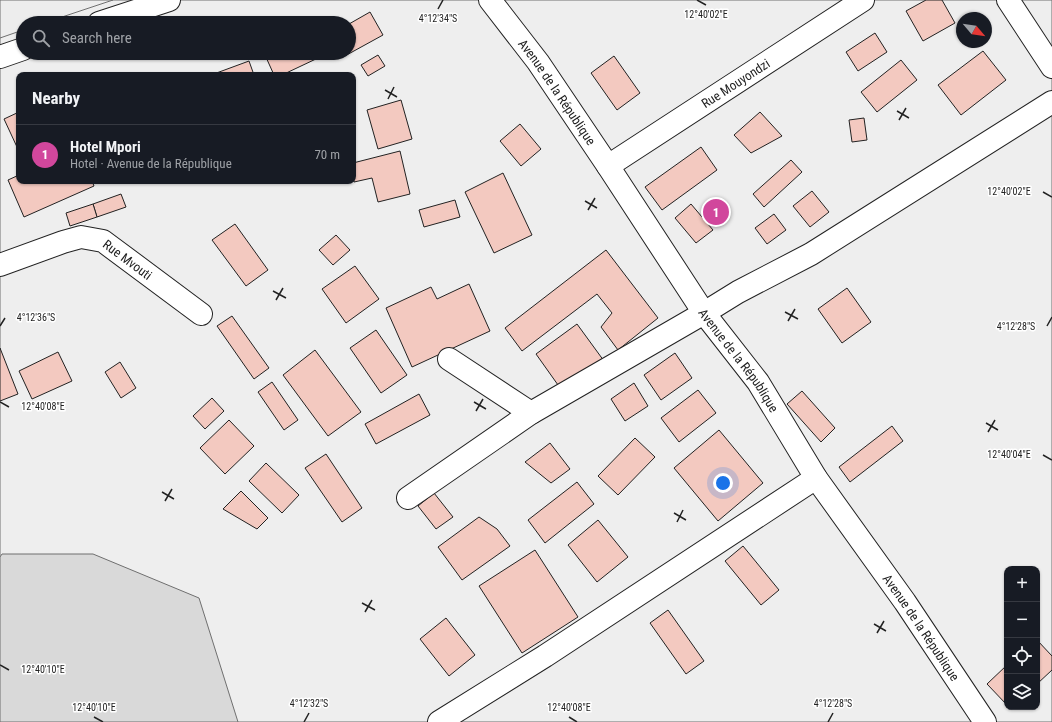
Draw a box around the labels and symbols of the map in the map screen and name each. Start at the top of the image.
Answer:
text: 12°40'02"E [684,9,728,20]
north arrow [956,12,992,48]
text: 4°12'34"S [419,13,457,24]
street label: Avenue de la République [516,36,599,148]
street label: Rue Mouyondzi [699,55,772,111]
text: 12°40'02"E [987,186,1031,197]
pin: 1 [703,197,729,227]
street label: Rue Mvouti [100,236,155,283]
street label: Avenue de la République [696,306,782,415]
text: 4°12'36"S [17,312,55,323]
text: 4°12'28"S [997,321,1035,332]
text: 12°40'08"E [21,401,65,412]
text: 12°40'04"E [987,449,1031,460]
your location [713,473,733,493]
street label: Avenue de la République [880,571,963,683]
text: 12°40'10"E [21,664,65,675]
text: 4°12'32"S [290,698,328,709]
text: 4°12'28"S [814,698,852,709]
text: 12°40'10"E [72,702,116,713]
text: 12°40'08"E [547,702,591,713]

